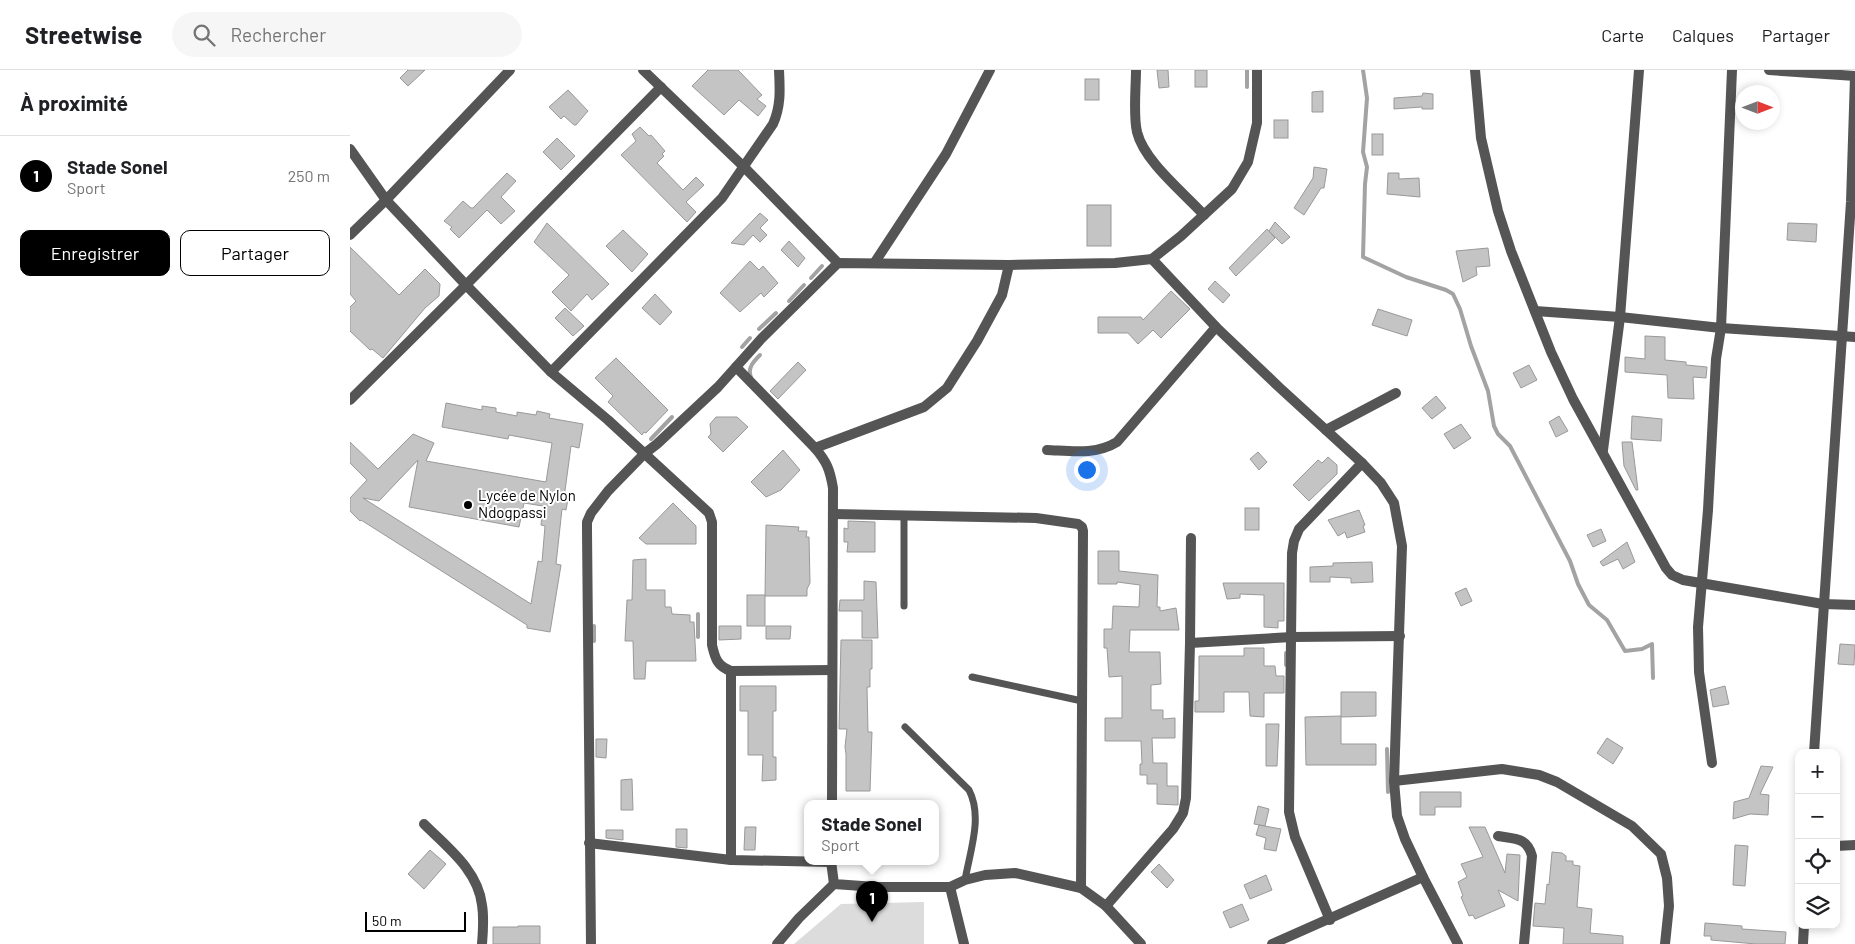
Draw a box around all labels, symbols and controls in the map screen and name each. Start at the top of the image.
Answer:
search box [172,12,522,57]
text: Streetwise [25,20,142,49]
icon: search [190,21,218,49]
text: Rechercher [230,23,326,46]
text: Carte [1601,24,1644,46]
text: Calques [1672,24,1734,46]
text: Partager [1762,24,1830,46]
north arrow [1735,85,1780,130]
text: À proximité [20,90,128,115]
text: Stade Sonel [67,155,168,178]
text: 1 [33,166,39,185]
text: 250 m [288,166,330,185]
text: Sport [67,178,106,197]
button: Enregistrer [20,230,170,276]
button: Partager [180,230,330,276]
your location [1074,457,1100,483]
place label: Lycée de Nylon Ndogpassi [478,486,576,521]
marker: Lycée de Nylon Ndogpassi [462,499,474,511]
map controls [1795,749,1840,929]
button: + [1795,749,1840,794]
button: − [1795,794,1840,839]
popup [804,800,939,865]
text: Stade Sonel [821,812,922,835]
text: Sport [821,835,860,854]
button: locate [1795,839,1840,884]
pin: 1 [856,881,888,922]
button: layers [1795,884,1840,929]
scale bar [365,909,466,932]
text: 50 m [372,912,401,929]

